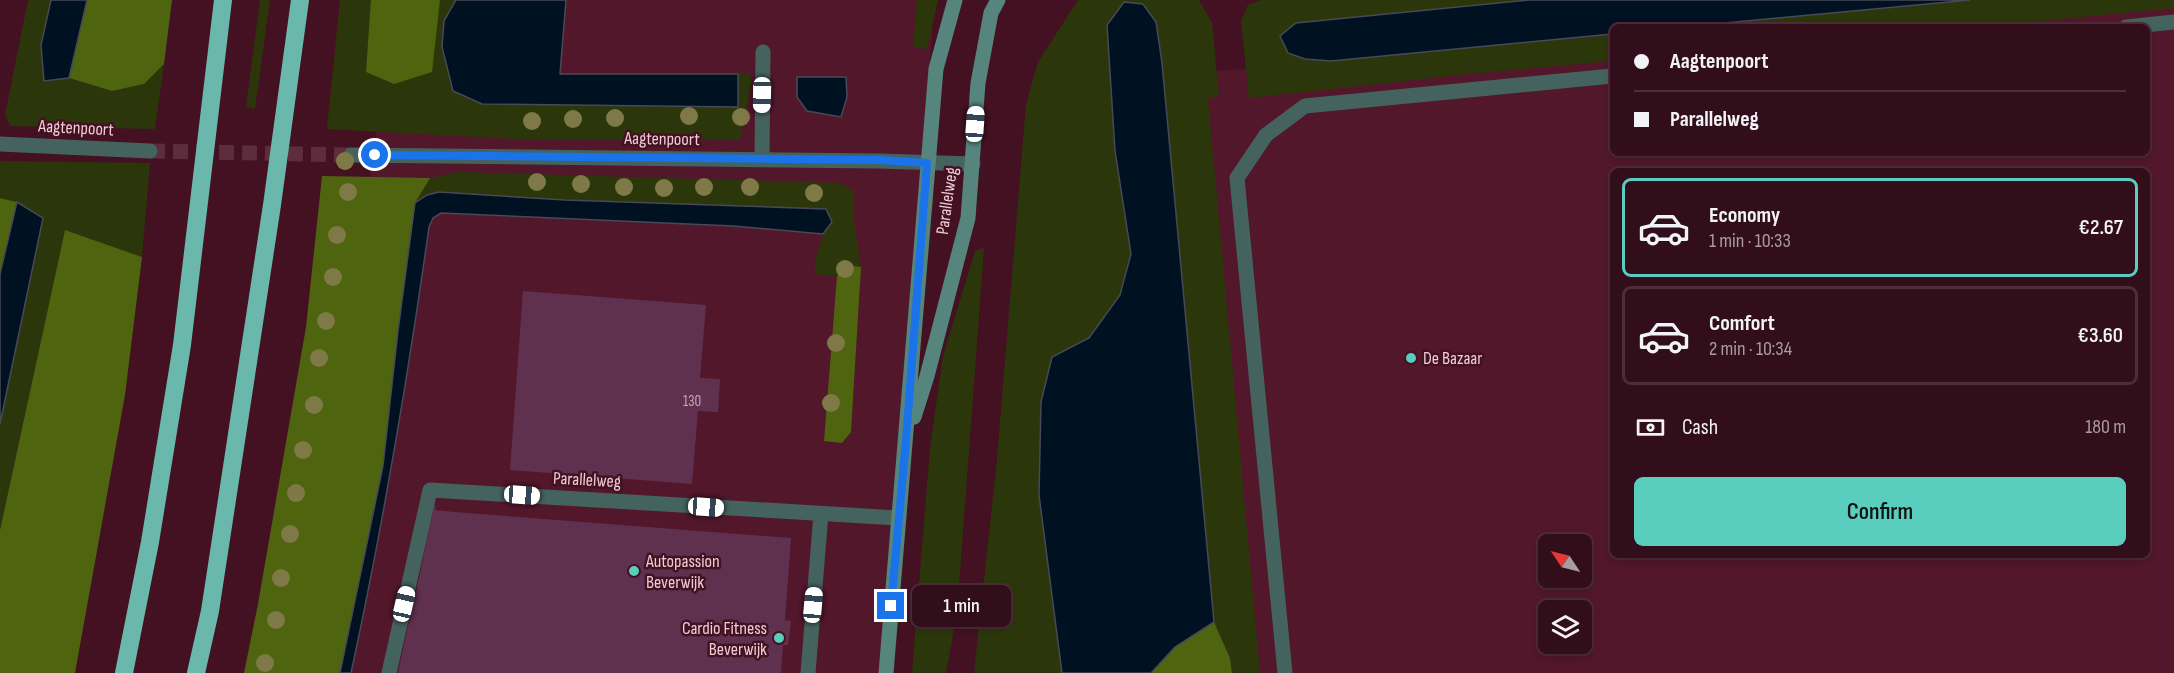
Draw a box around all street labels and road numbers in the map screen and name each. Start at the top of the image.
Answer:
street label: Aagtenpoort [37,115,115,140]
street label: Aagtenpoort [623,128,700,150]
street label: Parallelweg [932,166,962,236]
street label: Parallelweg [553,468,621,492]

